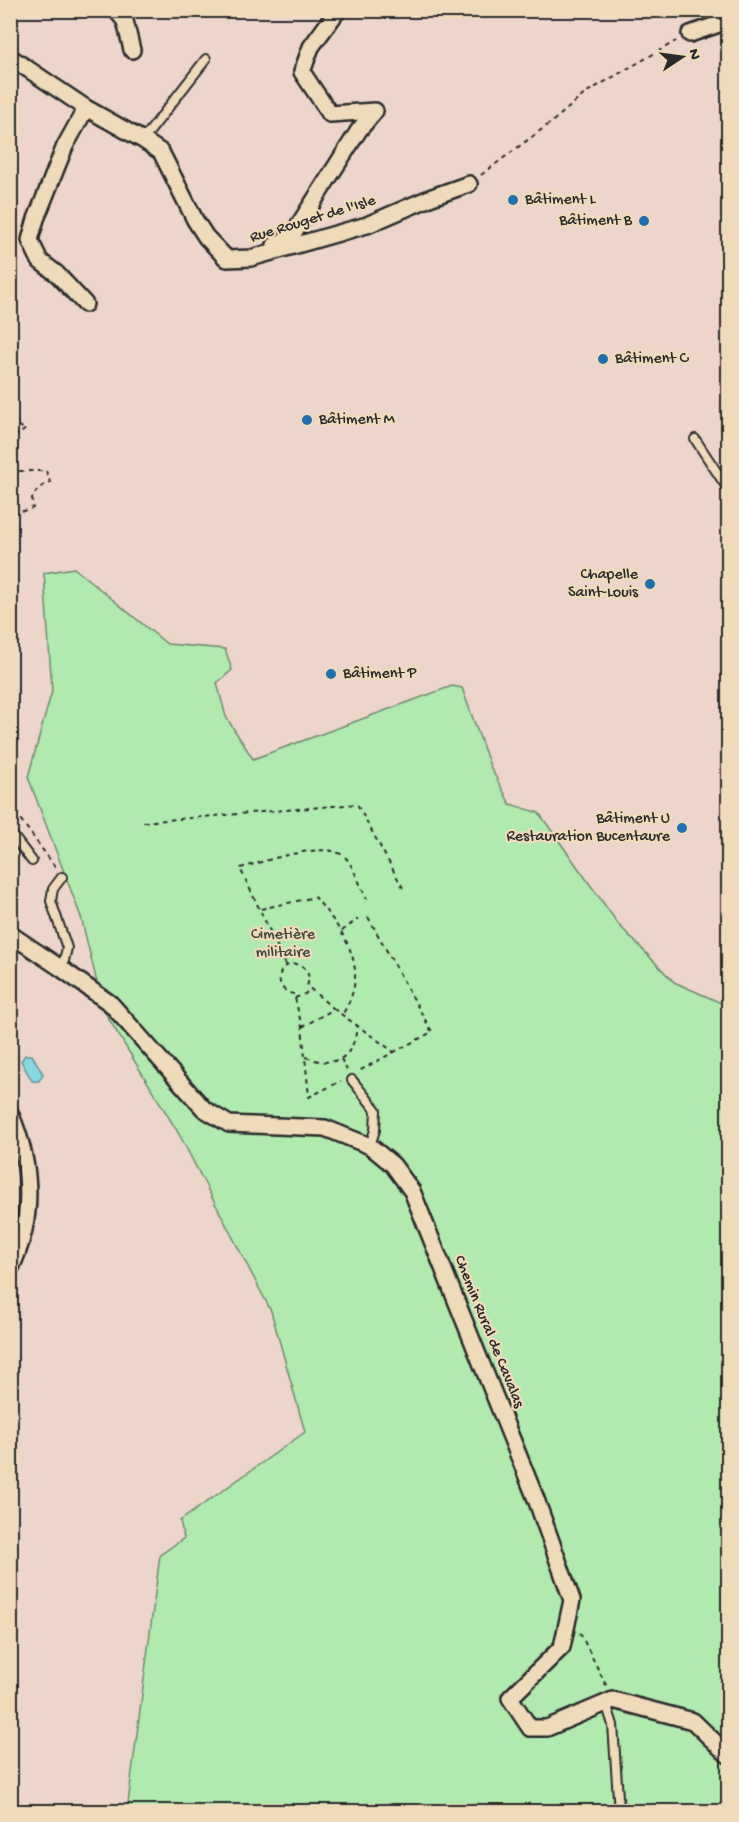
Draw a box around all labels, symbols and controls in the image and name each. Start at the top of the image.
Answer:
north arrow [652,27,712,87]
text: N [683,47,704,62]
place label: Bâtiment L [524,191,597,210]
street label: Rue Rouget de l'Isle [248,192,379,248]
marker: Bâtiment L [506,193,520,207]
place label: Bâtiment B [558,212,633,231]
marker: Bâtiment B [637,214,651,228]
place label: Bâtiment C [614,350,690,369]
marker: Bâtiment C [596,352,610,366]
place label: Bâtiment M [318,411,396,430]
marker: Bâtiment M [300,413,314,427]
place label: Chapelle Saint-Louis [568,566,639,603]
marker: Chapelle Saint-Louis [643,577,657,591]
place label: Bâtiment P [342,665,417,684]
marker: Bâtiment P [324,667,338,681]
place label: Bâtiment U Restauration Bucentaure [506,810,671,847]
marker: Bâtiment U Restauration Bucentaure [675,821,689,835]
park label: Cimetière militaire [251,926,316,963]
street label: Chemin Rural de Cavalas [449,1253,528,1412]

